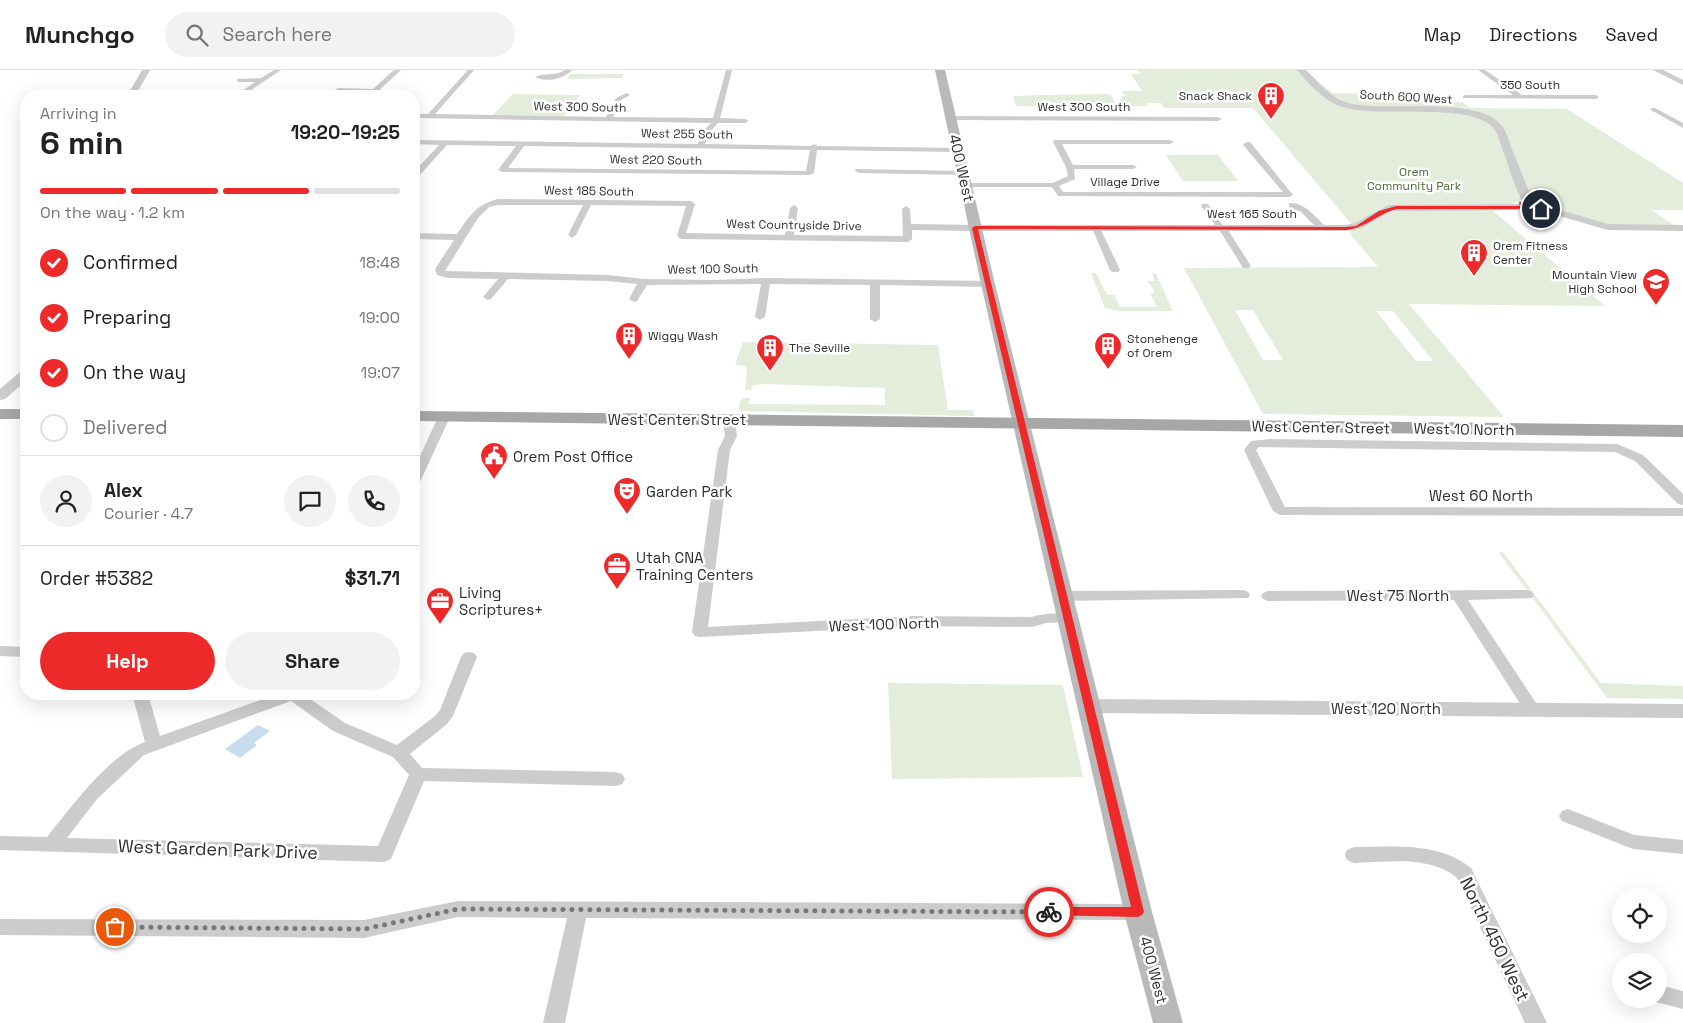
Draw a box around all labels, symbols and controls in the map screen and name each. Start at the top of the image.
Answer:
search box [165,12,515,57]
text: Munchgo [25,19,135,50]
icon: search [183,21,211,49]
text: Search here [223,22,332,47]
text: Map [1424,23,1461,46]
text: Directions [1489,23,1578,46]
text: Saved [1606,23,1658,46]
street label: 350 South [1500,77,1560,93]
building icon: Snack Shack [1256,81,1286,120]
street label: South 600 West [1359,87,1453,107]
place label: Snack Shack [1179,88,1253,104]
street label: West 300 South [533,98,627,116]
street label: West 300 South [1038,99,1130,115]
text: Arriving in [40,103,117,124]
text: 19:20–19:25 [291,120,400,145]
text: 6 min [40,123,123,163]
street label: West 255 South [641,125,733,143]
street label: 400 West [945,132,979,204]
street label: West 220 South [610,151,702,169]
park label: Orem Community Park [1367,164,1462,194]
street label: Village Drive [1090,174,1160,190]
street label: West 185 South [544,182,634,200]
pin [1520,188,1562,230]
icon: home [1527,195,1555,223]
text: On the way · 1.2 km [40,202,185,223]
street label: West 165 South [1207,206,1297,222]
street label: West Countryside Drive [726,216,862,234]
building icon: Orem Fitness Center [1459,238,1489,277]
place label: Orem Fitness Center [1493,238,1568,268]
icon: check [40,249,68,277]
text: Confirmed [83,250,178,275]
text: 18:48 [359,252,400,273]
street label: West 100 South [668,260,758,278]
place label: Mountain View High School [1552,267,1637,297]
school or university icon: Mountain View High School [1641,267,1671,306]
icon: check [40,304,68,332]
text: Preparing [83,305,171,330]
text: 19:00 [359,307,400,328]
building icon: Wiggy Wash [614,321,644,360]
place label: Wiggy Wash [648,328,718,344]
building icon: Stonehenge of Orem [1093,331,1123,370]
place label: Stonehenge of Orem [1127,331,1198,361]
building icon: The Seville [755,333,785,372]
place label: The Seville [789,340,850,356]
icon: check [40,359,68,387]
text: On the way [83,360,186,385]
text: 19:07 [360,362,400,383]
street label: West Center Street [608,410,746,429]
text: Delivered [83,415,168,440]
street label: West Center Street [1252,416,1391,438]
street label: West 10 North [1413,419,1515,439]
public building icon: Orem Post Office [479,441,509,480]
place label: Orem Post Office [513,447,633,466]
button: person [40,475,92,527]
button: chat [284,475,336,527]
button: phone [348,475,400,527]
theatre icon: Garden Park [612,476,642,515]
text: Alex [104,478,143,503]
place label: Garden Park [646,482,733,501]
street label: West 60 North [1429,486,1533,505]
text: Courier · 4.7 [104,503,193,524]
place label: Utah CNA Training Centers [636,548,753,584]
office icon: Utah CNA Training Centers [602,551,632,590]
text: Order #5382 [40,566,153,591]
text: $31.71 [345,566,400,591]
place label: Living Scriptures+ [459,583,543,619]
office icon: Living Scriptures+ [425,586,455,625]
street label: West 75 North [1347,586,1449,605]
street label: West 100 North [828,613,940,635]
button: Help [40,632,215,690]
button: Share [225,632,400,690]
street label: West 120 North [1331,699,1441,718]
street label: West Garden Park Drive [118,834,318,864]
street label: North 450 West [1455,873,1535,1005]
courier [1024,887,1074,937]
map controls [1612,888,1667,1008]
button: locate [1612,888,1667,943]
icon: bike [1035,898,1063,926]
pin [94,906,136,948]
icon: bag [101,913,129,941]
street label: 400 West [1136,934,1172,1006]
button: layers [1612,953,1667,1008]

